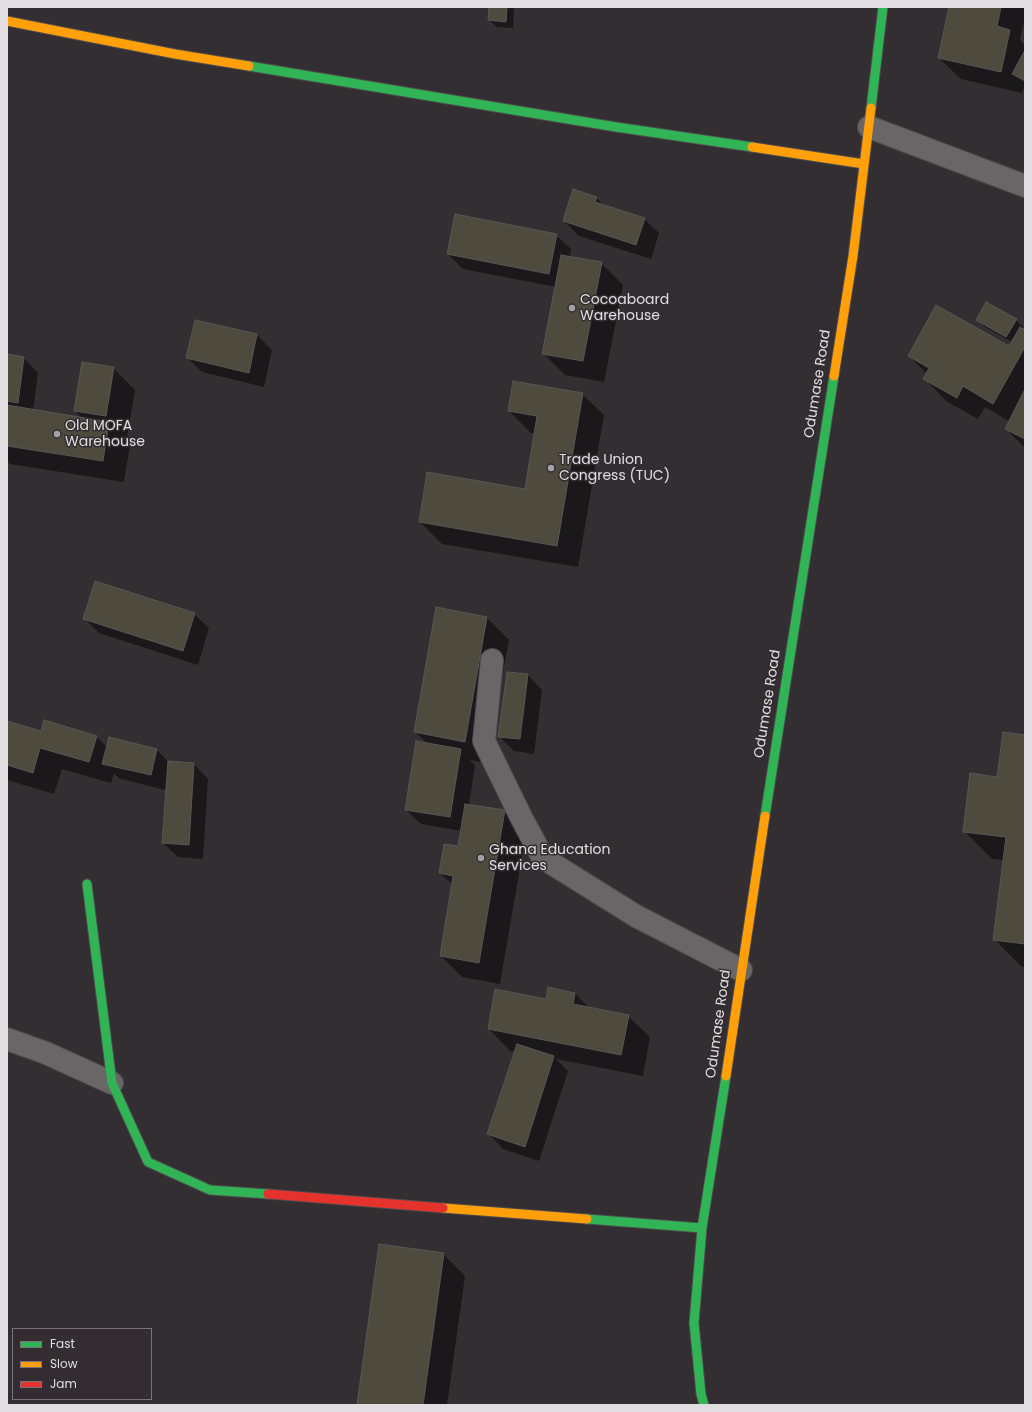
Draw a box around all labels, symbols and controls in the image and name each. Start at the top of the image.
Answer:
place label: Cocoaboard Warehouse [580,292,669,324]
marker: Cocoaboard Warehouse [567,303,577,313]
street label: Odumase Road [801,329,835,439]
place label: Old MOFA Warehouse [65,418,145,450]
marker: Old MOFA Warehouse [52,429,62,439]
place label: Trade Union Congress (TUC) [559,452,670,484]
marker: Trade Union Congress (TUC) [546,463,556,473]
street label: Odumase Road [751,649,785,759]
place label: Ghana Education Services [489,842,611,874]
marker: Ghana Education Services [476,853,486,863]
street label: Odumase Road [703,969,735,1079]
legend [12,1328,152,1400]
text: Fast [50,1335,75,1352]
text: Slow [50,1355,78,1372]
text: Jam [50,1375,77,1392]

